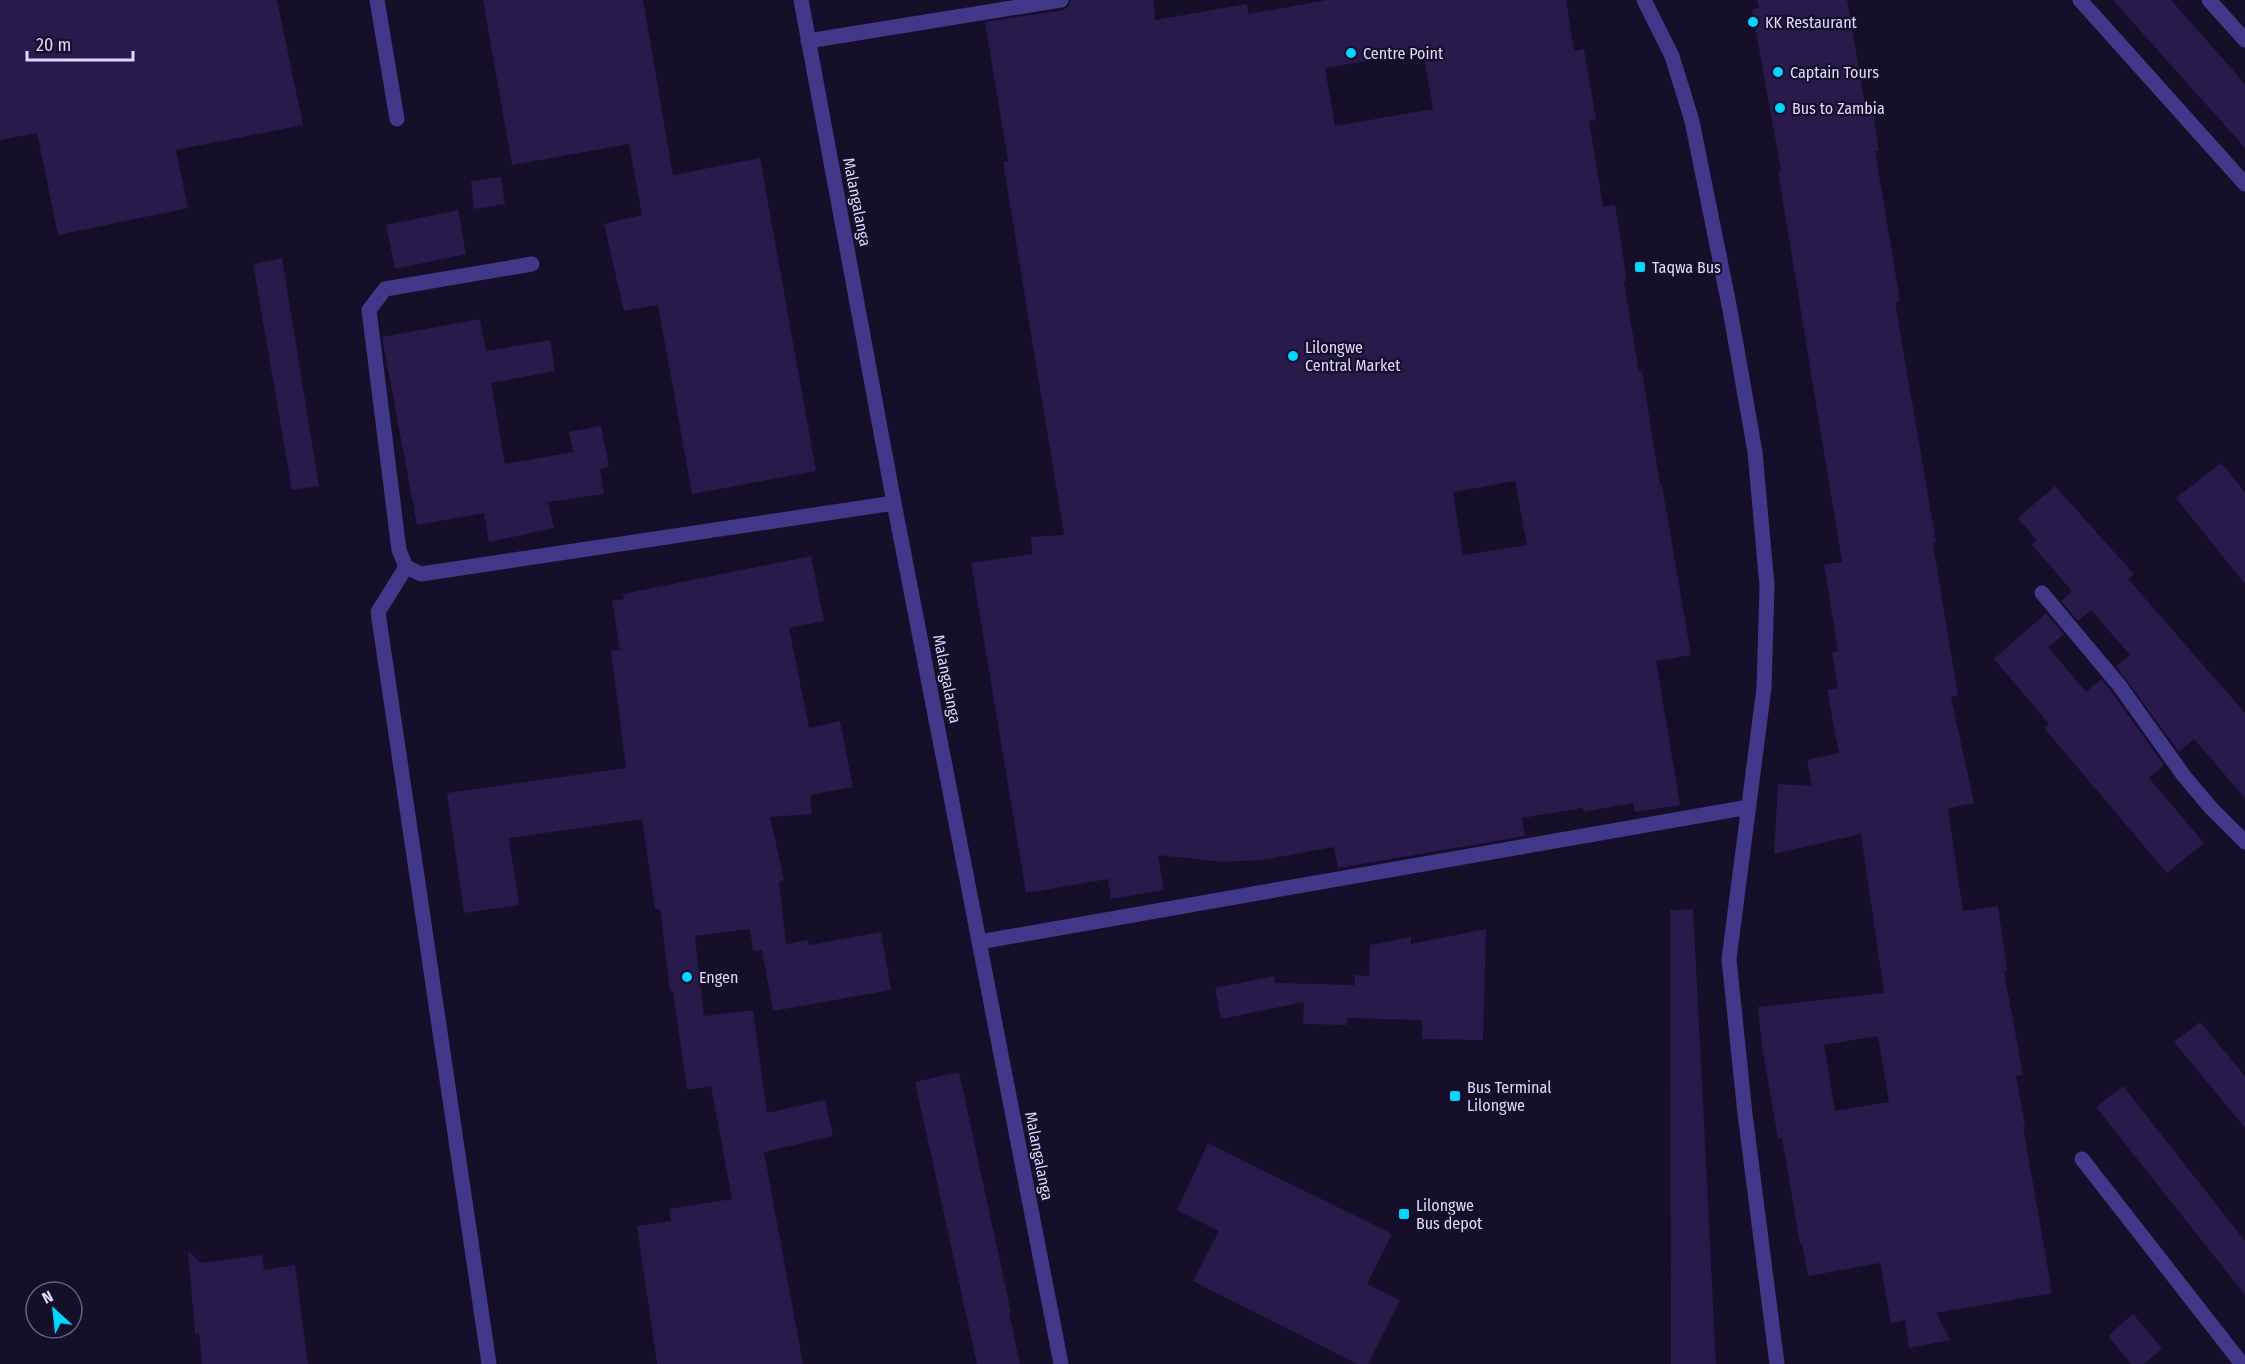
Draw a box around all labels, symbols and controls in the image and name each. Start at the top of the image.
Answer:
place label: KK Restaurant [1765,13,1858,32]
marker: KK Restaurant [1746,15,1760,29]
scale bar [27,24,134,62]
text: 20 m [36,34,71,56]
place label: Centre Point [1363,44,1444,63]
marker: Centre Point [1344,46,1358,60]
place label: Captain Tours [1790,63,1879,82]
marker: Captain Tours [1771,65,1785,79]
place label: Bus to Zambia [1792,99,1885,118]
marker: Bus to Zambia [1773,101,1787,115]
street label: Malangalanga [839,156,875,248]
place label: Taqwa Bus [1652,258,1721,277]
marker: Taqwa Bus [1633,260,1647,274]
place label: Lilongwe Central Market [1305,338,1401,375]
marker: Lilongwe Central Market [1286,349,1300,363]
street label: Malangalanga [929,633,965,725]
place label: Engen [699,968,738,987]
marker: Engen [680,970,694,984]
place label: Bus Terminal Lilongwe [1467,1078,1551,1115]
marker: Bus Terminal Lilongwe [1448,1089,1462,1103]
street label: Malangalanga [1021,1110,1057,1202]
place label: Lilongwe Bus depot [1416,1196,1483,1233]
marker: Lilongwe Bus depot [1397,1207,1411,1221]
north arrow [24,1280,84,1340]
text: N [39,1286,56,1308]

